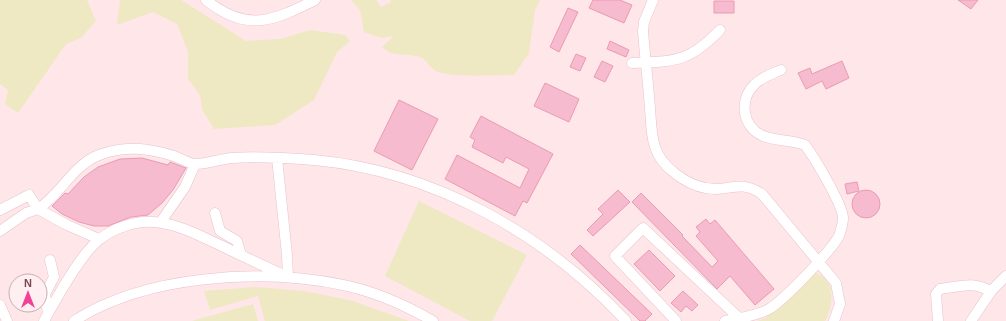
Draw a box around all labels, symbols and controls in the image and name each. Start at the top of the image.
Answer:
north arrow [8,273,48,313]
text: N [24,277,32,289]

